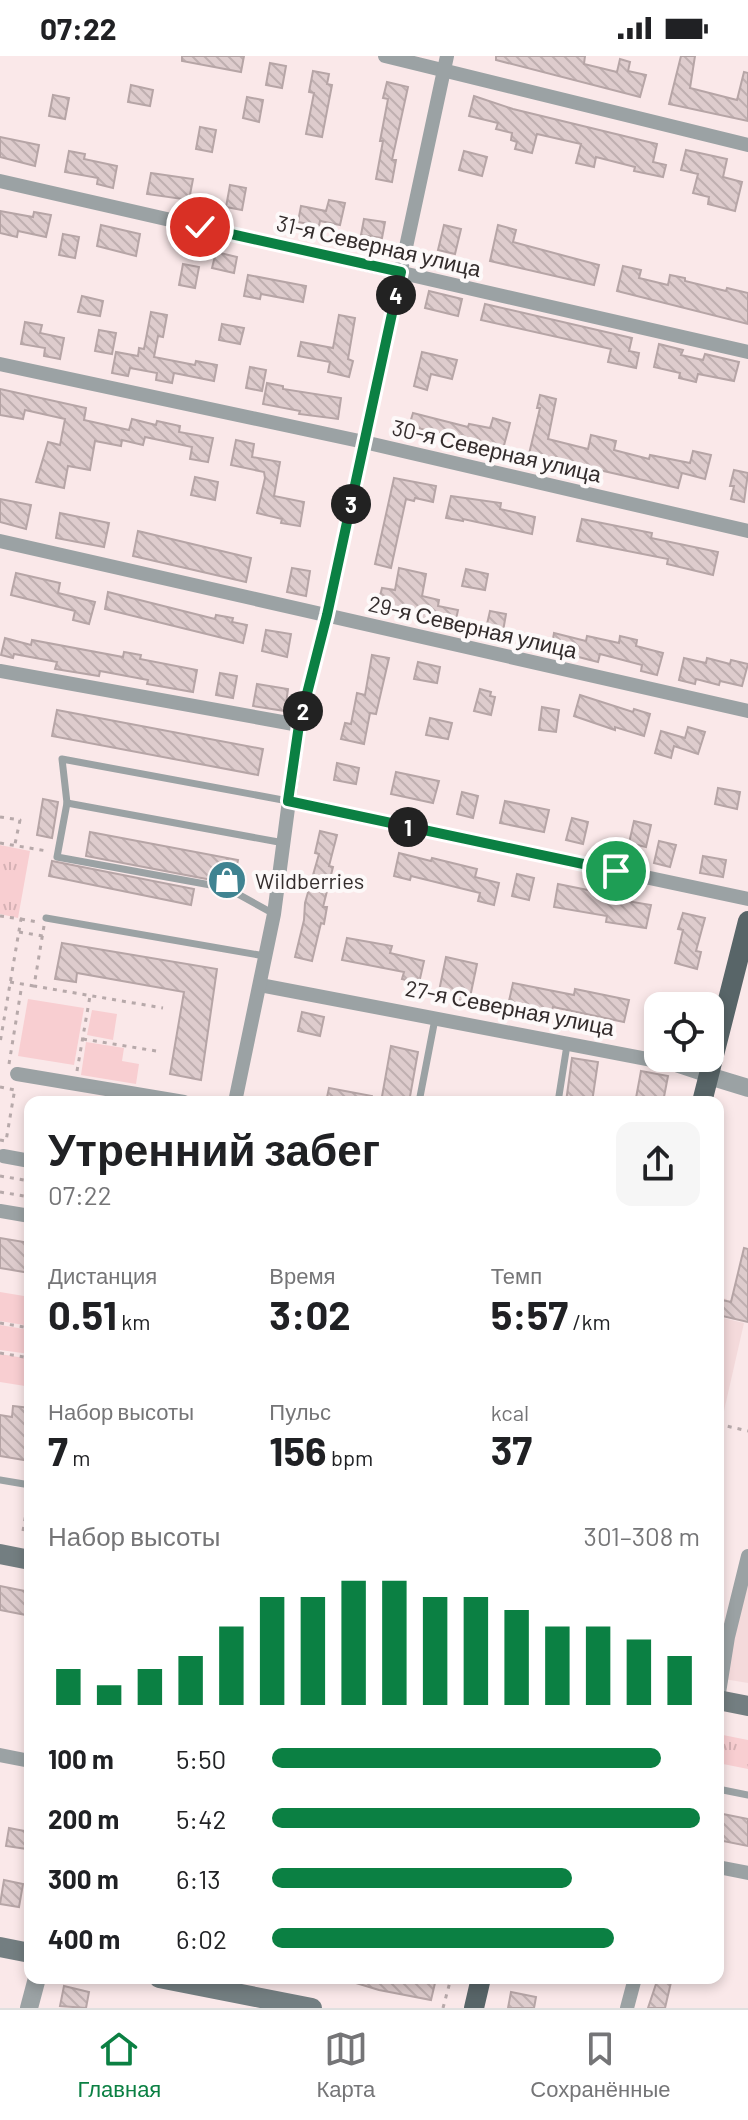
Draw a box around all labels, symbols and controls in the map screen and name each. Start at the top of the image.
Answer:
text: 07:22 [40,10,117,46]
pin [166,193,234,261]
icon: check [178,205,222,249]
street label: 31-я Северная улица [274,209,485,282]
pin: 4 [376,275,416,315]
text: 4 [389,282,403,308]
street label: 30-я Северная улица [390,413,605,488]
pin: 3 [331,484,371,524]
text: 3 [345,491,357,517]
street label: 29-я Северная улица [366,589,581,664]
pin: 2 [283,691,323,731]
text: 2 [297,698,309,724]
pin: 1 [388,807,428,847]
text: 1 [404,814,412,840]
pin [582,837,650,905]
icon: arrive [594,849,638,893]
shop icon: Wildberries [206,859,248,901]
place label: Wildberries [255,867,364,893]
street label: 27-я Северная улица [403,974,617,1041]
map controls [644,992,724,1072]
button: locate [644,992,724,1072]
text: Утренний забег [48,1122,380,1175]
button: share [616,1122,700,1206]
text: 07:22 [48,1179,112,1210]
text: Дистанция [48,1262,157,1288]
text: Время [269,1262,336,1288]
text: Темп [491,1262,542,1288]
text: 0.51 [48,1290,117,1338]
text: 3:02 [269,1290,351,1338]
text: 5:57 [491,1290,568,1338]
text: km [117,1308,151,1334]
text: /km [568,1308,611,1334]
text: Набор высоты [48,1398,194,1424]
text: Пульс [269,1398,331,1424]
text: kcal [491,1399,529,1425]
text: 37 [491,1425,532,1473]
text: 7 [48,1426,68,1474]
text: 156 [269,1426,327,1474]
text: m [68,1444,90,1470]
text: bpm [327,1444,373,1470]
text: Набор высоты [48,1520,221,1551]
text: 301–308 m [584,1520,700,1551]
text: 100 m [48,1743,114,1774]
text: 5:50 [176,1743,226,1774]
text: 200 m [48,1803,119,1834]
text: 5:42 [176,1803,226,1834]
text: 300 m [48,1863,119,1894]
text: 6:13 [176,1863,221,1894]
text: 400 m [48,1923,120,1954]
text: 6:02 [176,1923,227,1954]
tab: Главная [78,2027,161,2103]
tab: Карта [316,2027,375,2103]
tab: Сохранённые [530,2027,670,2103]

